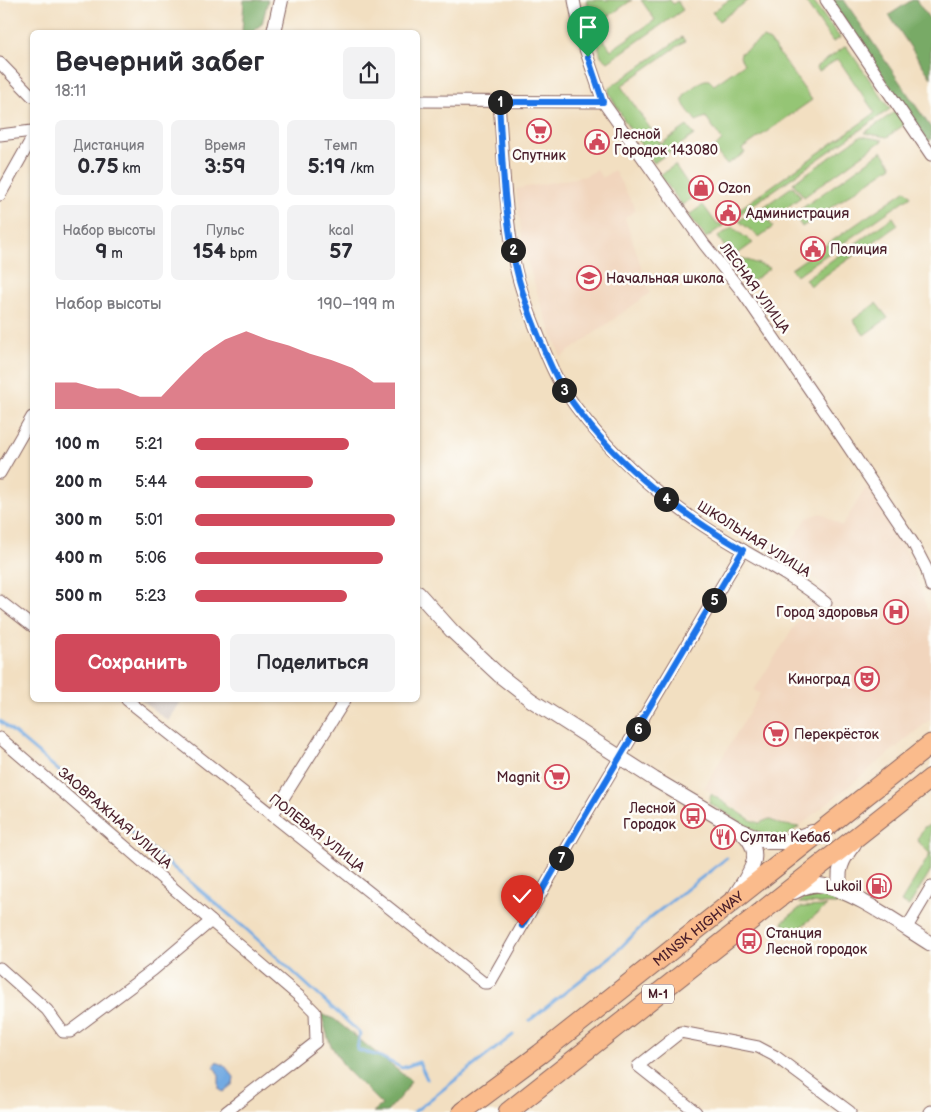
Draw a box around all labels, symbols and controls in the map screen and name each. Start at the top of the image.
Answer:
pin [567,6,609,57]
icon: arrive [574,13,602,41]
text: Вечерний забег [55,46,264,79]
button: share [343,47,395,99]
text: 18:11 [55,82,86,101]
pin: 1 [488,90,512,114]
text: 1 [498,94,503,111]
supermarket icon: Спутник [526,118,552,144]
place label: Лесной Городок 143080 [613,126,718,159]
public building icon: Лесной Городок 143080 [584,129,610,155]
text: Дистанция [74,137,144,154]
text: Время [204,137,246,154]
text: Темп [324,137,358,154]
place label: Спутник [512,147,566,164]
text: 0.75 [77,154,119,179]
text: 3:59 [204,154,246,179]
text: 5:19 [308,154,346,179]
text: km [119,160,141,177]
text: /km [346,160,374,177]
shop icon: Ozon [688,175,714,201]
place label: Ozon [718,180,751,197]
public building icon: Администрация [715,200,741,226]
place label: Администрация [745,205,849,222]
text: Набор высоты [62,222,156,239]
text: Пульс [206,222,244,239]
text: kcal [328,222,354,239]
public building icon: Полиция [800,236,826,262]
pin: 2 [500,238,526,262]
text: 9 [95,239,107,264]
text: 154 [193,239,226,264]
text: 57 [329,239,353,264]
street label: ЛЕСНАЯ УЛИЦА [716,239,794,337]
place label: Полиция [830,241,887,258]
text: 2 [509,242,518,259]
text: m [107,245,123,262]
text: bpm [226,245,257,262]
school or university icon: Начальная школа [576,265,602,291]
place label: Начальная школа [606,270,725,287]
text: Набор высоты [55,295,162,314]
text: 190–199 m [317,295,395,314]
pin: 3 [552,378,576,402]
text: 3 [560,382,569,399]
text: 100 m [55,435,100,454]
text: 5:21 [135,435,163,454]
text: 200 m [55,473,102,492]
text: 5:44 [135,473,167,492]
pin: 4 [654,486,678,512]
text: 4 [662,491,671,508]
street label: ШКОЛЬНАЯ УЛИЦА [694,497,814,581]
text: 300 m [55,511,102,530]
text: 5:01 [135,511,163,530]
text: 400 m [55,549,102,568]
text: 5:06 [135,549,167,568]
text: 500 m [55,587,102,606]
text: 5:23 [135,587,166,606]
pin: 5 [702,588,726,612]
text: 5 [710,592,719,609]
hospital icon: Город здоровья [883,599,909,625]
place label: Город здоровья [776,604,878,621]
button: Сохранить [55,634,220,692]
button: Поделиться [230,634,395,692]
theatre icon: Киноград [854,666,880,692]
place label: Киноград [788,671,850,688]
pin: 6 [626,716,650,742]
text: 6 [634,721,643,738]
supermarket icon: Перекрёсток [763,721,789,747]
place label: Перекрёсток [794,726,879,743]
street label: ЗАОВРАЖНАЯ УЛИЦА [55,764,176,872]
supermarket icon: Magnit [544,764,570,790]
place label: Magnit [496,769,541,786]
street label: ПОЛЕВАЯ УЛИЦА [266,790,369,876]
place label: Лесной Городок [623,800,677,833]
bus stop icon: Лесной Городок [680,803,706,829]
restaurant icon: Султан Кебаб [710,824,736,850]
place label: Султан Кебаб [740,829,831,846]
pin: 7 [548,846,574,870]
text: 7 [558,850,565,867]
fuel station icon: Lukoil [866,873,892,899]
pin [501,875,543,926]
place label: Lukoil [825,878,862,895]
icon: check [508,882,536,910]
street label: MINSK HIGHWAY [649,887,747,970]
place label: Станция Лесной городок [765,925,868,958]
bus stop icon: Станция Лесной городок [736,928,762,954]
road number: М-1 [642,984,674,1004]

